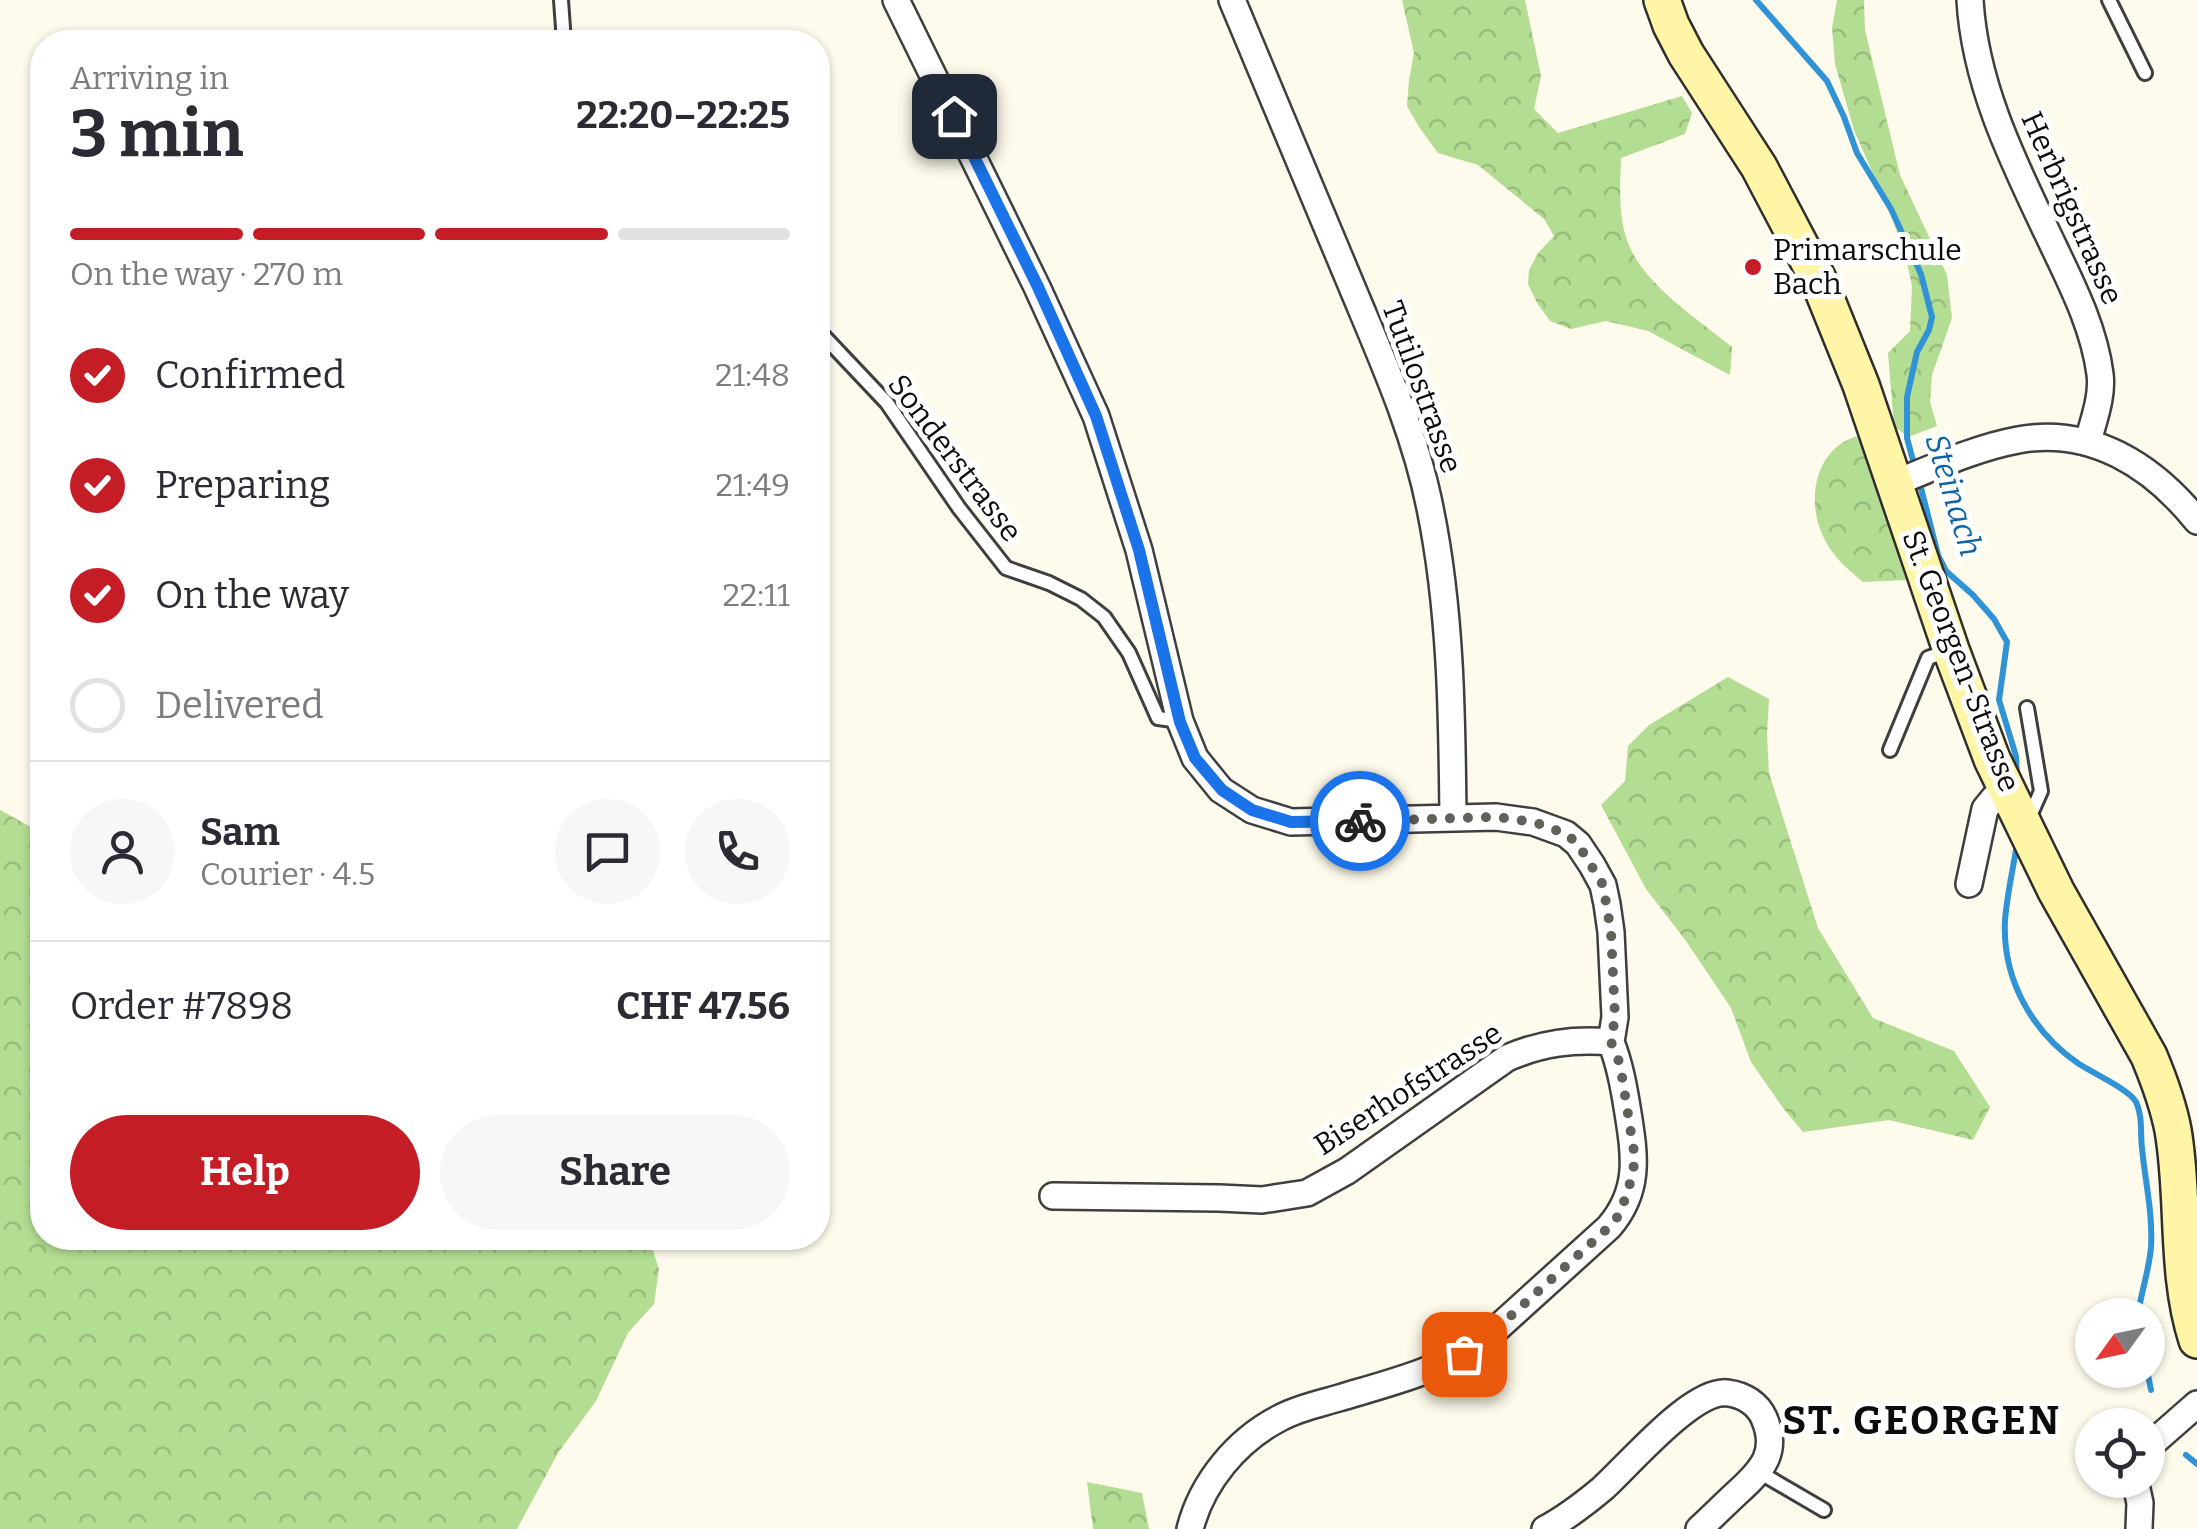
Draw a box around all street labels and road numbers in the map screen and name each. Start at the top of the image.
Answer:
street label: Herbrigstrasse [2013,106,2131,310]
street label: Tutilostrasse [1374,296,1470,478]
street label: Sonderstrasse [880,367,1030,549]
street label: St. Georgen-Strasse [1895,525,2027,797]
street label: Biserhofstrasse [1307,1015,1509,1163]

